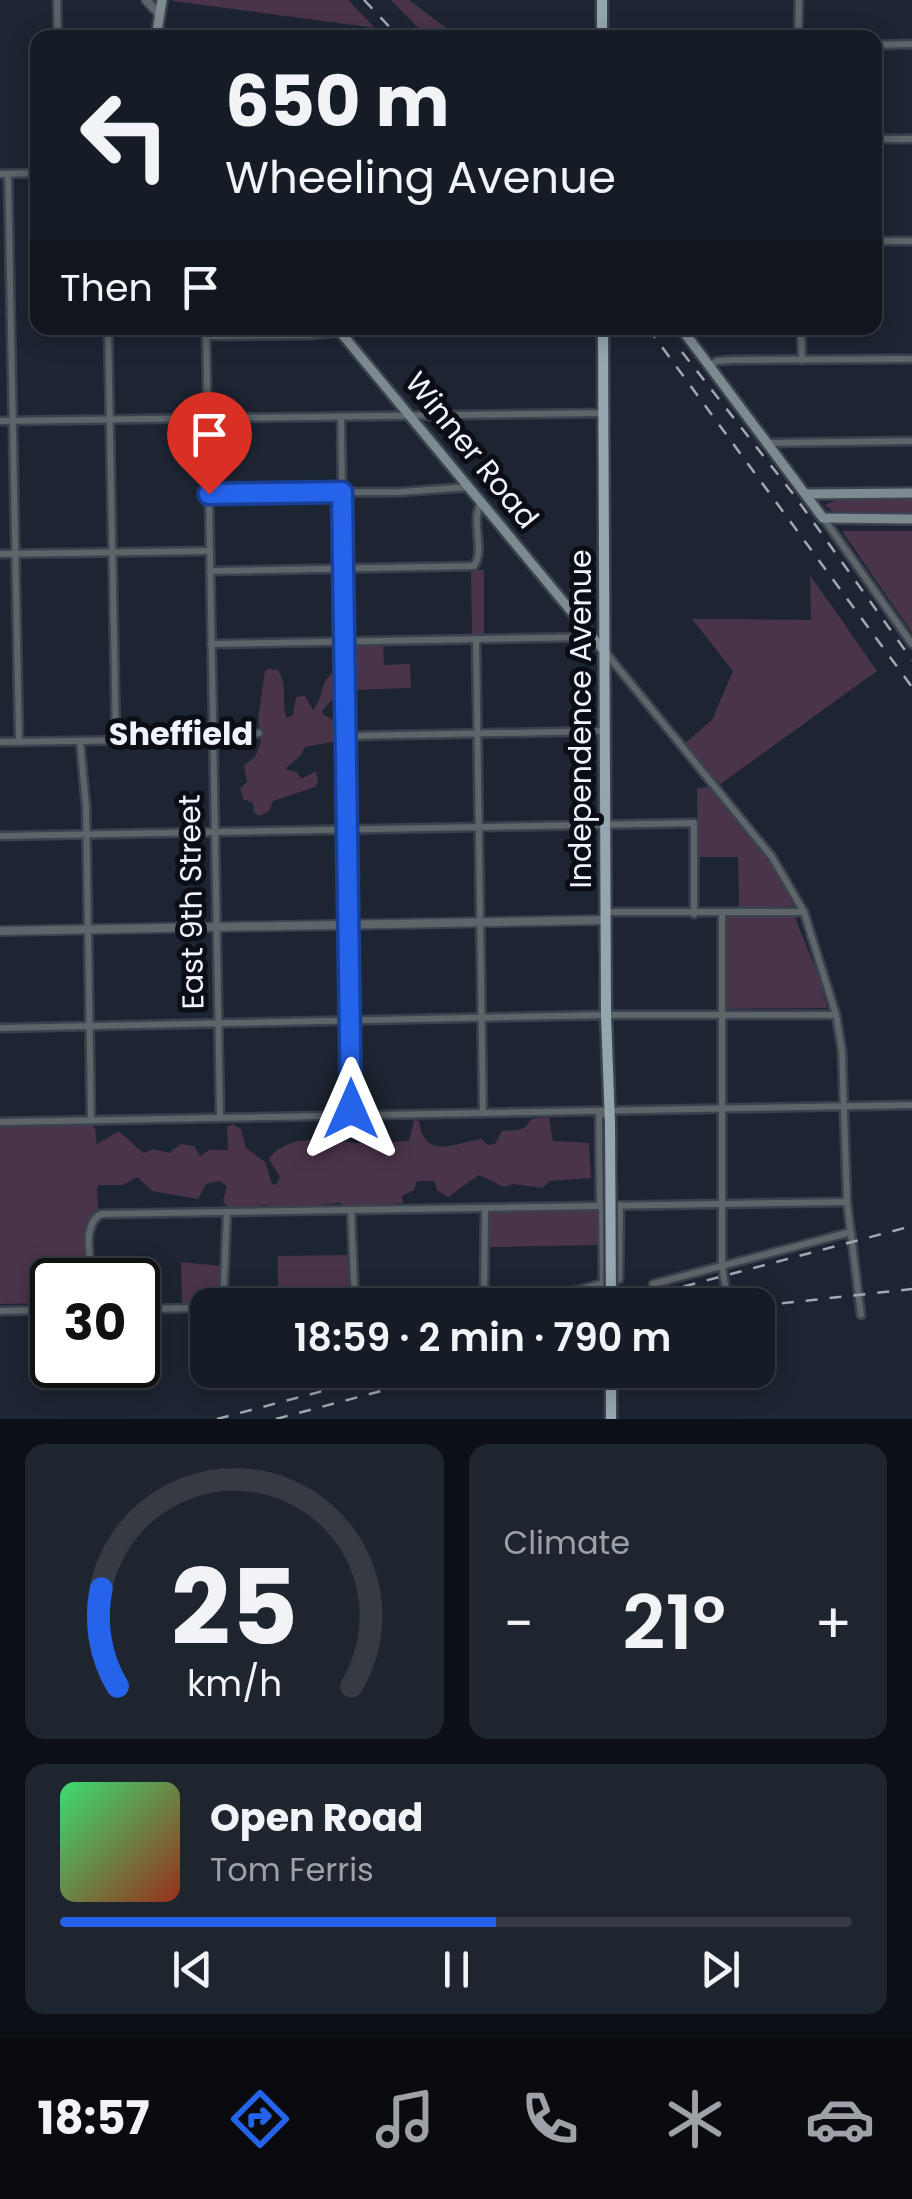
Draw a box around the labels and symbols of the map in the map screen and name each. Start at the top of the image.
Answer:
street label: Winner Road [395,362,549,538]
pin [167,392,252,495]
street label: Independence Avenue [559,549,602,889]
district label: Sheffield [109,711,253,756]
street label: East 9th Street [168,794,214,1010]
position arrow [299,1057,403,1161]
speed limit sign: 30 [30,1258,160,1388]

